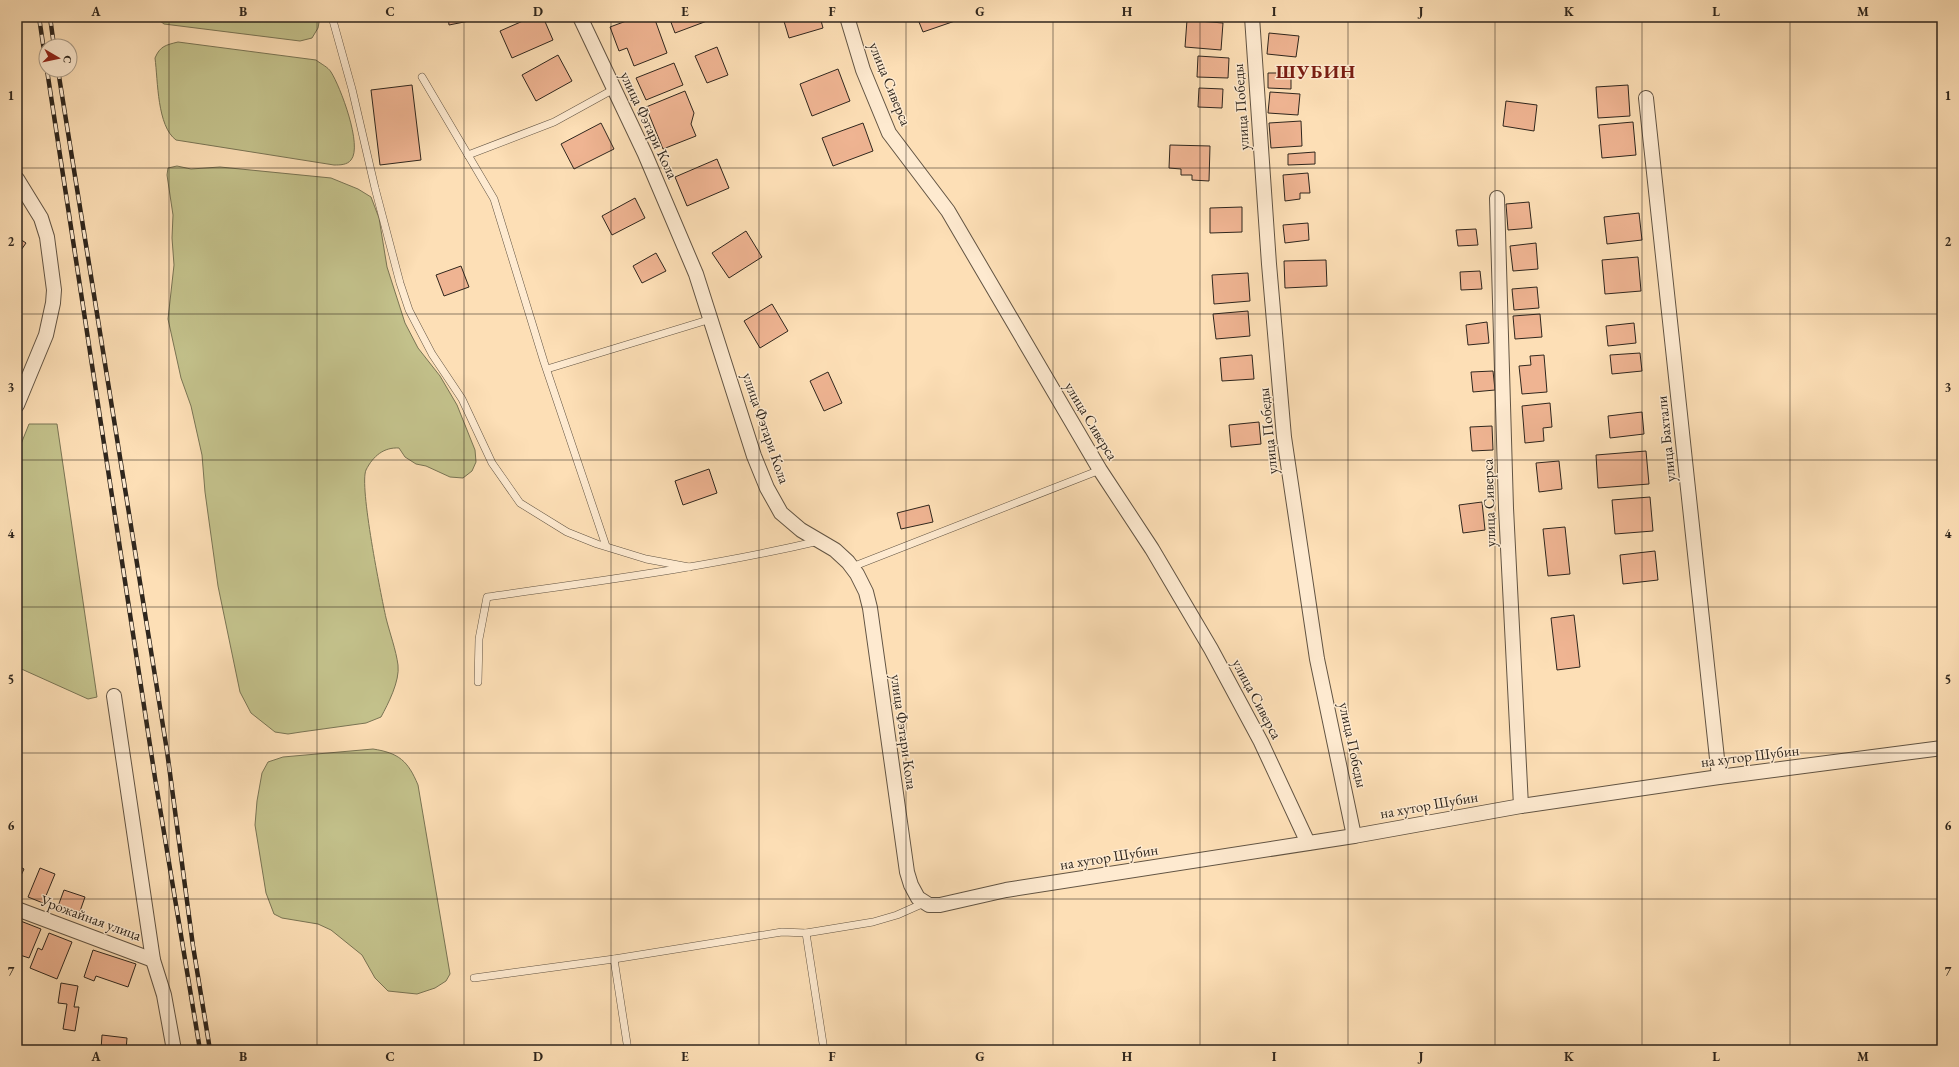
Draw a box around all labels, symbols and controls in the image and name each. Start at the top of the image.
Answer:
text: A [90,3,101,20]
text: B [239,3,247,20]
text: C [385,3,395,20]
text: D [533,3,543,20]
text: E [681,3,689,20]
text: F [828,3,836,20]
text: G [975,3,985,20]
text: H [1122,3,1133,20]
text: I [1272,3,1277,20]
text: J [1417,3,1424,20]
text: K [1564,3,1575,20]
text: L [1712,3,1720,20]
text: M [1857,3,1869,20]
north arrow [38,38,78,78]
street label: улица Сиверса [865,39,916,128]
text: С [60,55,75,65]
district label: ШУБИН [1276,59,1356,84]
street label: улица Победы [1228,63,1253,151]
street label: улица Фэтари Кола [616,68,683,182]
text: 1 [8,87,15,104]
text: 1 [1945,87,1952,104]
text: 2 [8,233,15,250]
text: 2 [1945,233,1952,250]
street label: улица Фэтари Кола [739,370,794,486]
street label: улица Сиверса [1061,378,1122,464]
text: 3 [8,379,15,396]
text: 3 [1945,379,1952,396]
street label: улица Победы [1254,387,1281,475]
street label: улица Бахтали [1652,395,1679,483]
street label: улица Сиверса [1477,458,1500,548]
text: 4 [8,525,15,542]
text: 4 [1945,525,1952,542]
street label: улица Сиверса [1228,655,1287,742]
text: 5 [8,671,14,688]
text: 5 [1945,671,1951,688]
street label: улица Фэтари Кола [887,673,922,791]
street label: улица Победы [1335,700,1372,789]
street label: на хутор Шубин [1700,740,1800,771]
street label: на хутор Шубин [1378,787,1480,822]
text: 6 [8,817,15,834]
text: 6 [1945,817,1952,834]
street label: на хутор Шубин [1058,839,1160,874]
street label: Урожайная улица [37,890,144,945]
text: 7 [8,963,15,980]
text: 7 [1945,963,1952,980]
text: A [90,1048,101,1065]
text: B [239,1048,247,1065]
text: C [385,1048,395,1065]
text: D [533,1048,543,1065]
text: E [681,1048,689,1065]
text: F [828,1048,836,1065]
text: G [975,1048,985,1065]
text: H [1122,1048,1133,1065]
text: I [1272,1048,1277,1065]
text: J [1417,1048,1424,1065]
text: K [1564,1048,1575,1065]
text: L [1712,1048,1720,1065]
text: M [1857,1048,1869,1065]

